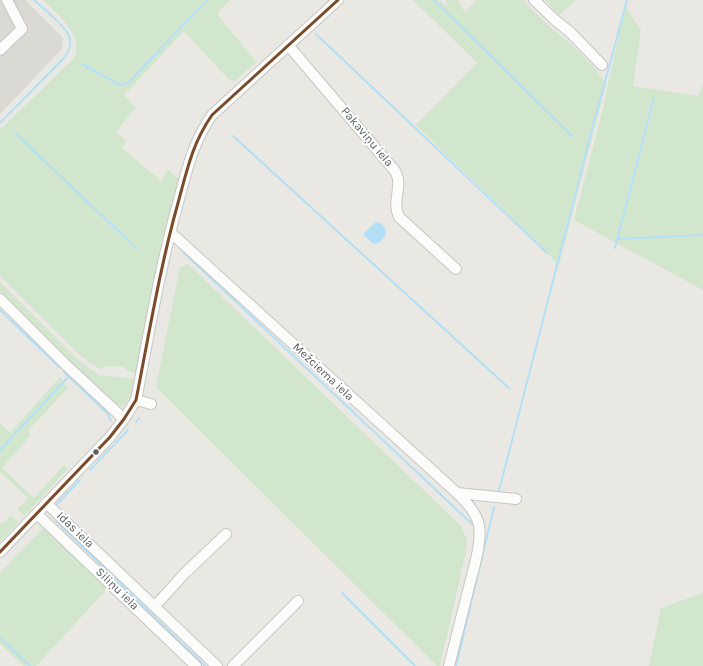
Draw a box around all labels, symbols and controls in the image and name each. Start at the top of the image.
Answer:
street label: Pakaviņu iela [338,104,396,170]
street label: Mežciema iela [289,340,357,404]
unlabelled marker [91,447,101,457]
street label: Idas iela [53,509,97,551]
street label: Siliņu iela [92,565,142,613]

